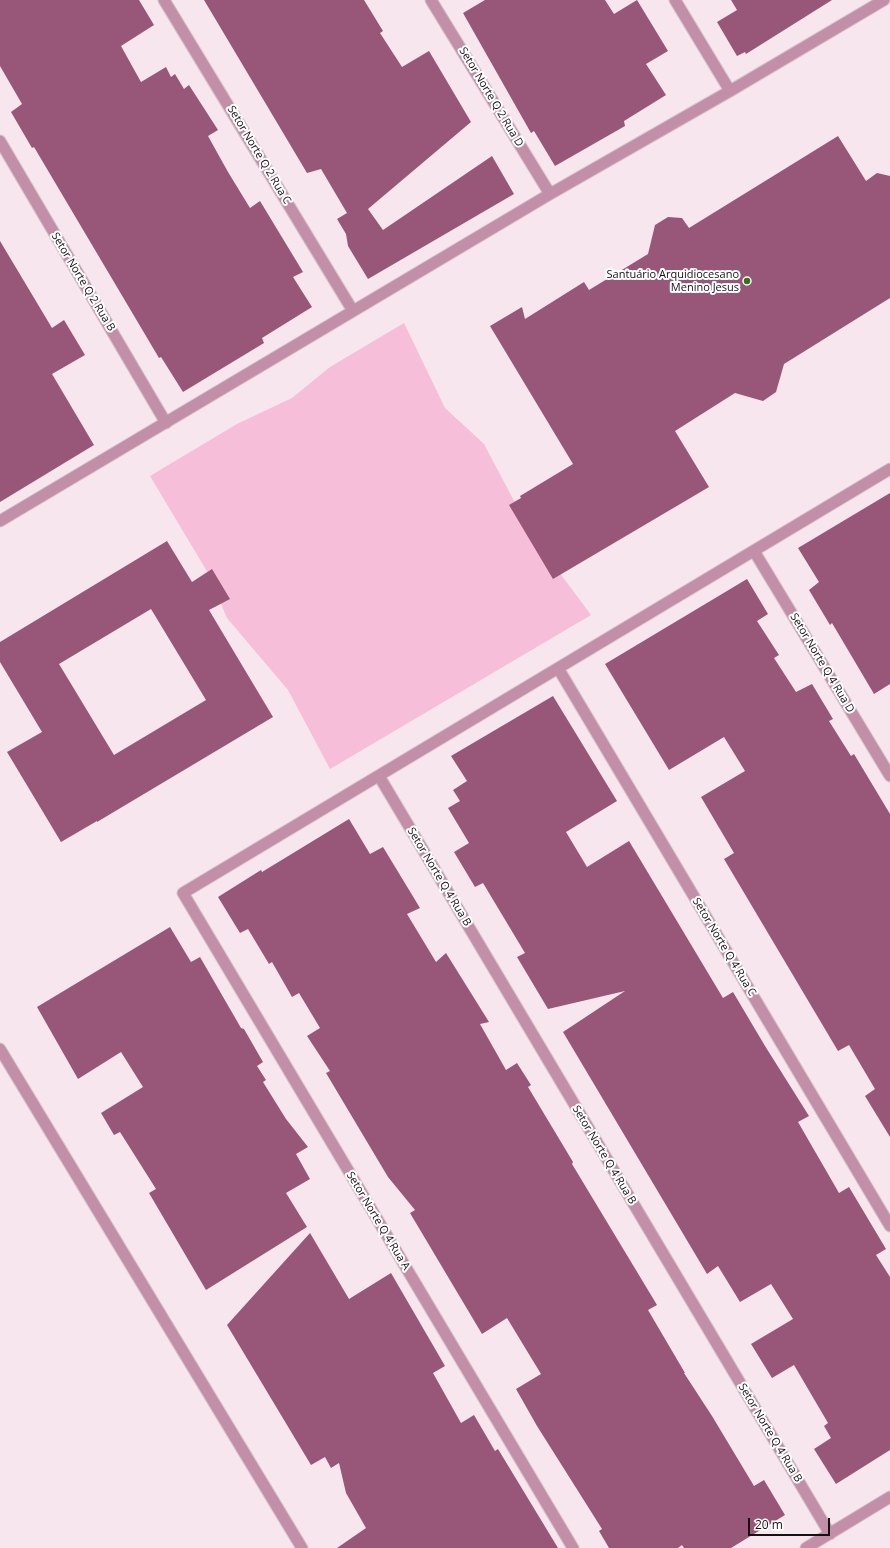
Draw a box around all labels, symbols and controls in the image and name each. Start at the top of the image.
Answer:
street label: Setor Norte Q 2 Rua D [456,45,526,149]
street label: Setor Norte Q 2 Rua C [224,103,294,207]
street label: Setor Norte Q 2 Rua B [48,230,118,334]
place label: Santuário Arquidiocesano Menino Jesus [607,268,739,294]
marker: Santuário Arquidiocesano Menino Jesus [742,276,752,286]
street label: Setor Norte Q 4 Rua D [787,611,857,715]
street label: Setor Norte Q 4 Rua B [404,825,474,929]
street label: Setor Norte Q 4 Rua C [689,895,759,999]
street label: Setor Norte Q 4 Rua B [569,1103,639,1207]
street label: Setor Norte Q 4 Rua A [343,1169,413,1273]
street label: Setor Norte Q 4 Rua B [735,1381,805,1485]
scale bar [750,1510,832,1536]
text: 20 m [755,1516,783,1533]

